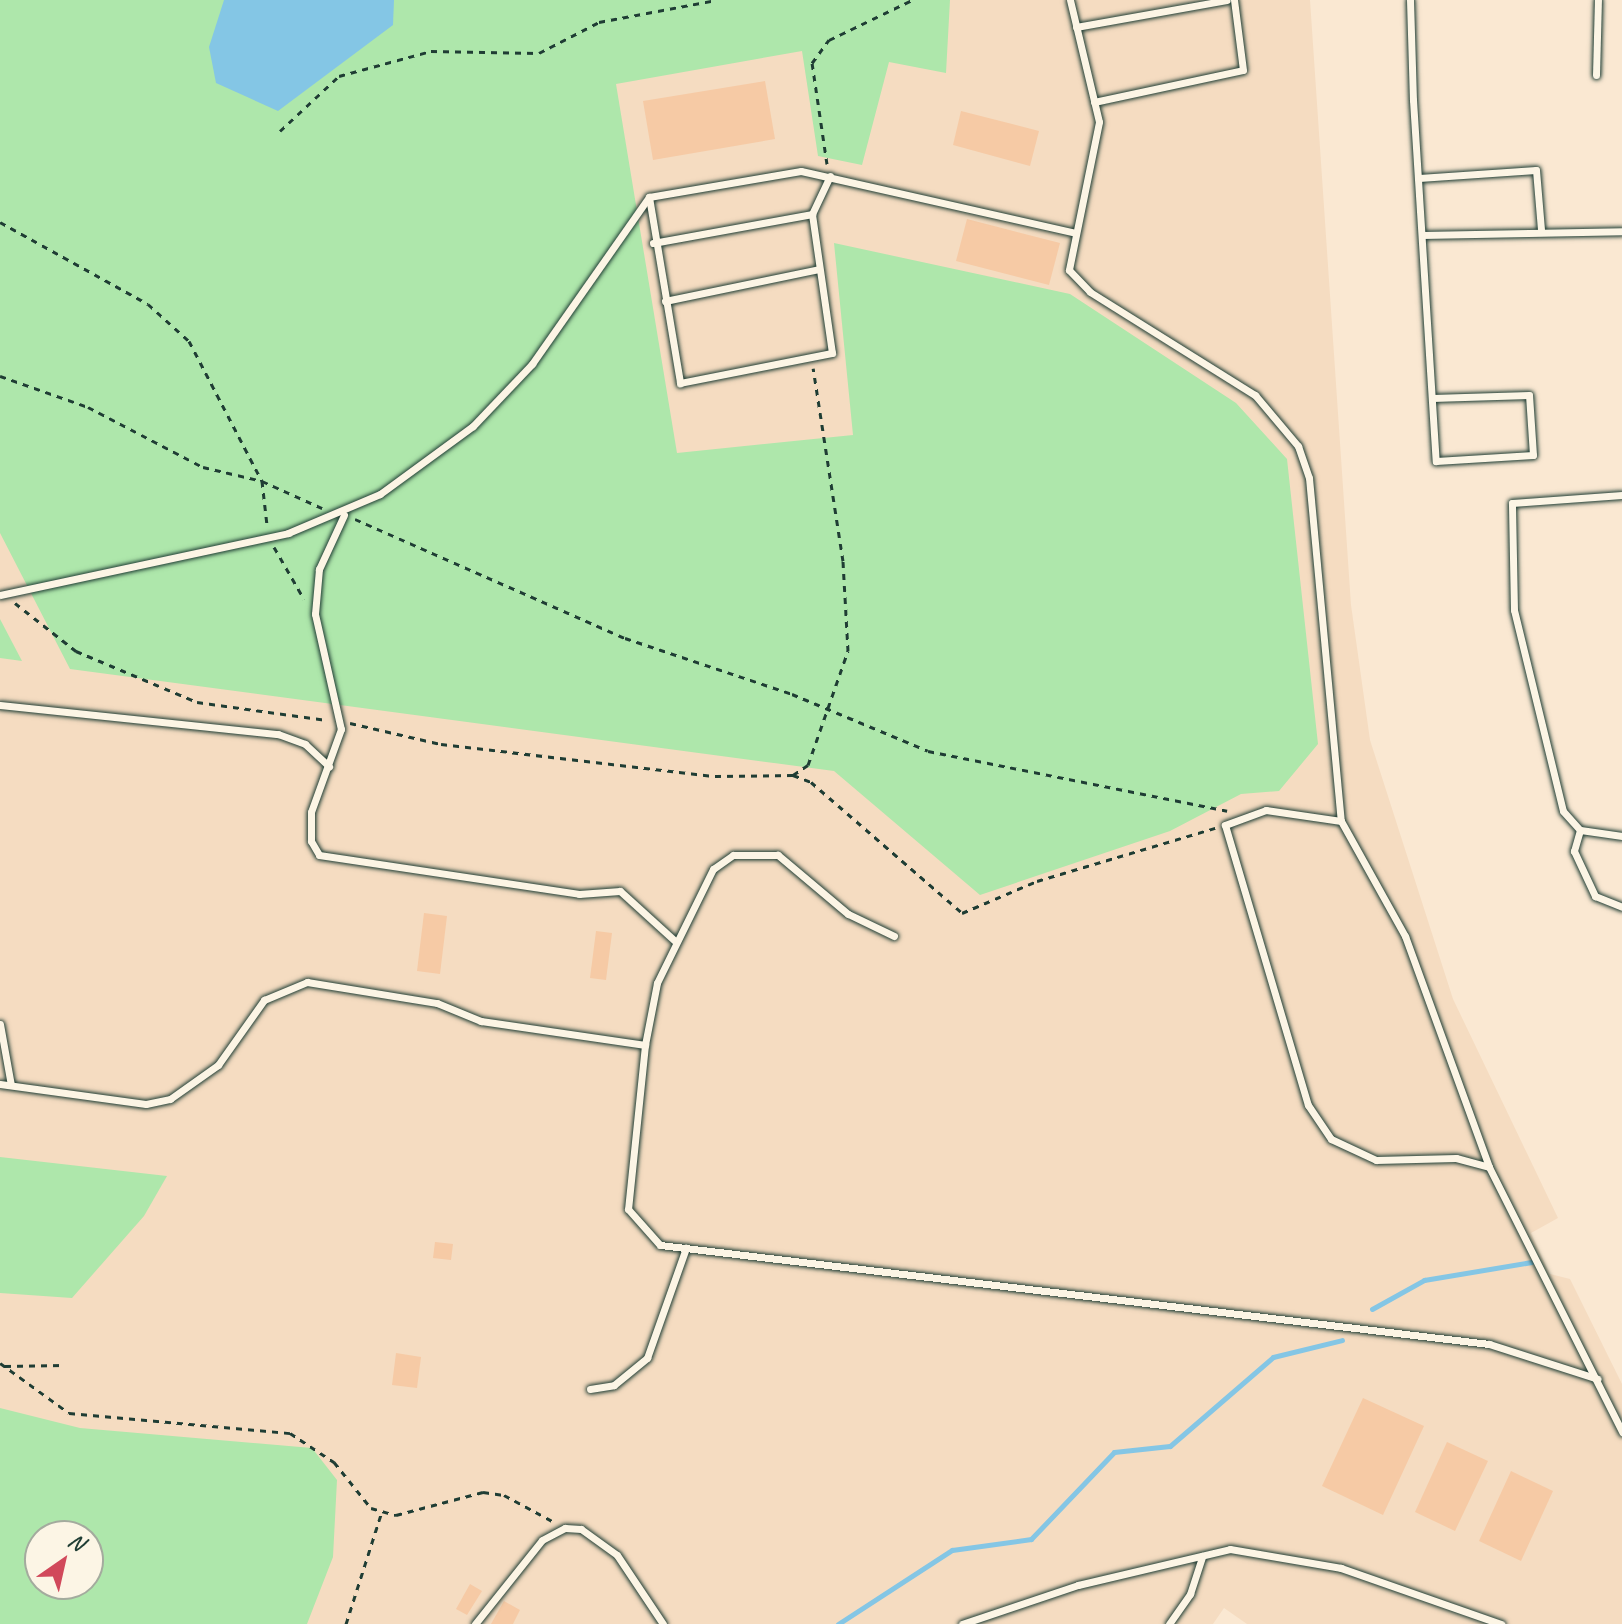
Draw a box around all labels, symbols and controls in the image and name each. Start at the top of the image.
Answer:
north arrow [24,1520,104,1600]
text: N [63,1526,90,1557]

